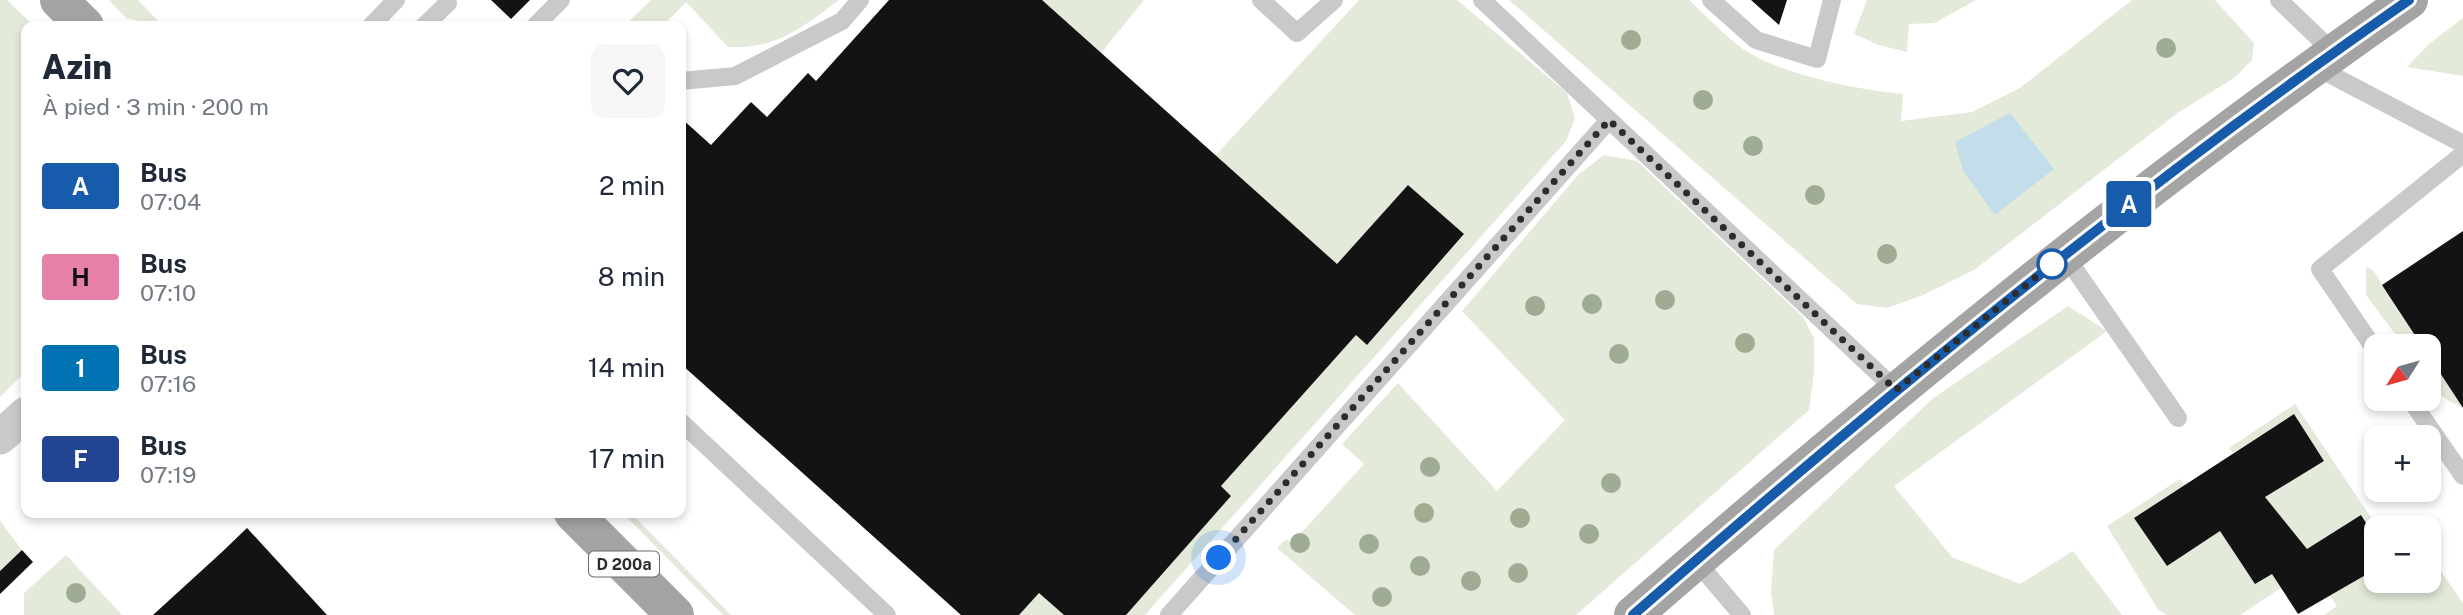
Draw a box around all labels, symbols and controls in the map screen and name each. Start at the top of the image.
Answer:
button: heart [591,44,665,118]
text: Azin [42,48,112,86]
text: À pied · 3 min · 200 m [42,93,269,120]
text: Bus [140,157,187,188]
text: 2 min [599,170,665,201]
text: A [72,172,89,200]
line badge: A [2106,181,2152,227]
text: 07:04 [140,188,201,215]
text: A [2120,190,2138,218]
text: Bus [140,248,187,279]
unlabelled marker [2037,249,2067,279]
text: 8 min [598,261,665,292]
text: H [71,263,90,291]
text: 07:10 [140,279,196,306]
north arrow [2364,334,2441,411]
map controls [2364,334,2441,593]
text: Bus [140,339,187,370]
text: 14 min [588,352,665,383]
text: 1 [75,354,86,382]
text: 07:16 [140,370,196,397]
button: + [2364,425,2441,502]
text: Bus [140,430,187,461]
text: 17 min [588,443,665,474]
text: F [73,445,88,473]
text: 07:19 [140,461,196,488]
button: − [2364,516,2441,593]
your location [1201,540,1236,575]
road number: D 200a [589,552,659,576]

